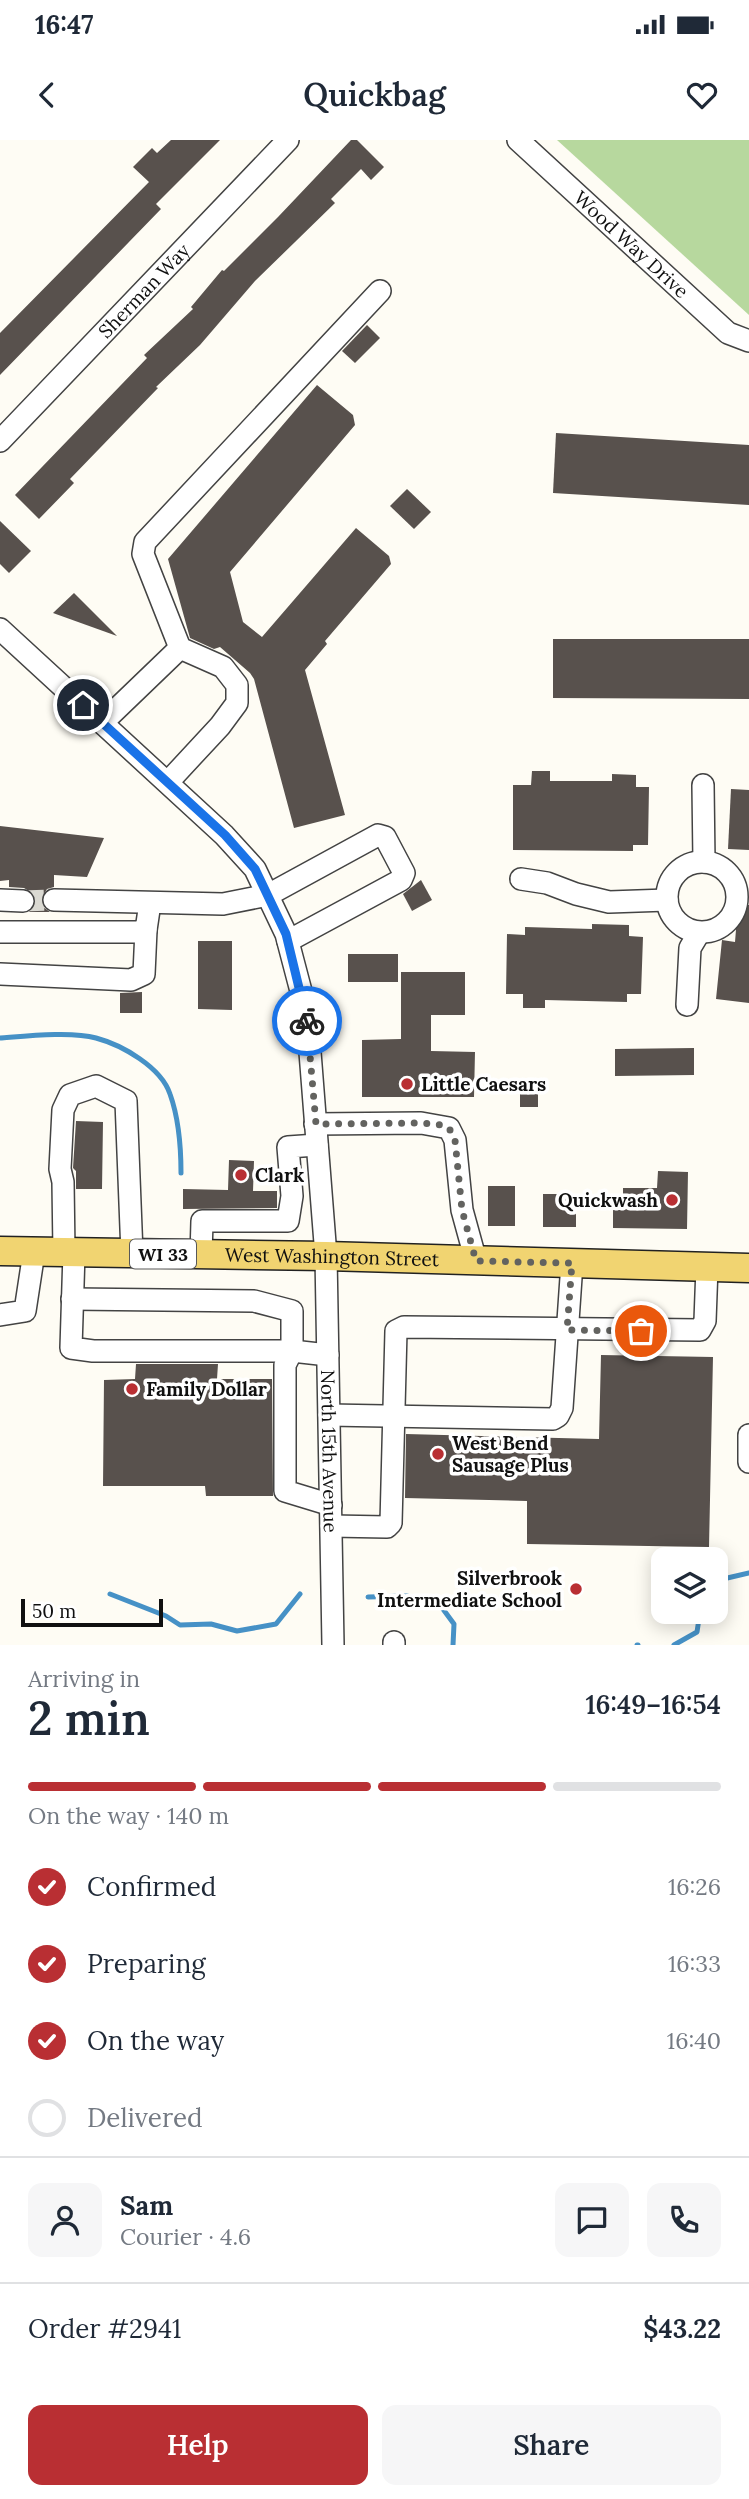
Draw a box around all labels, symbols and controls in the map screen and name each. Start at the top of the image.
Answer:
text: 16:47 [35,8,93,41]
text: Quickbag [303,74,446,115]
icon: back [28,76,66,114]
icon: heart [683,76,721,114]
street label: Wood Way Drive [569,186,694,303]
street label: Sherman Way [93,238,195,343]
pin [53,675,113,735]
icon: home [64,686,102,724]
courier [272,986,342,1056]
icon: bike [288,1002,326,1040]
place label: Little Caesars [421,1072,546,1096]
marker: Little Caesars [399,1076,415,1092]
place label: Clark [255,1163,304,1187]
marker: Clark [233,1167,249,1183]
place label: Quickwash [558,1188,658,1212]
marker: Quickwash [664,1192,680,1208]
road number: WI 33 [130,1240,196,1268]
street label: West Washington Street [225,1242,440,1271]
pin [611,1301,671,1361]
icon: bag [622,1312,660,1350]
street label: North 15th Avenue [316,1369,343,1533]
place label: Family Dollar [146,1377,267,1401]
marker: Family Dollar [124,1381,140,1397]
place label: West Bend Sausage Plus [452,1431,569,1477]
marker: West Bend Sausage Plus [430,1446,446,1462]
map controls [651,1547,728,1624]
button: layers [651,1547,728,1624]
place label: Silverbrook Intermediate School [377,1566,562,1612]
marker: Silverbrook Intermediate School [568,1581,584,1597]
scale bar [21,1596,163,1628]
text: 50 m [32,1599,76,1623]
text: Arriving in [28,1664,140,1693]
text: 16:49–16:54 [585,1688,721,1721]
text: 2 min [28,1689,150,1748]
text: On the way · 140 m [28,1801,229,1830]
icon: check [28,1868,66,1906]
text: Confirmed [87,1870,216,1903]
text: 16:26 [668,1872,721,1901]
icon: check [28,1945,66,1983]
text: Preparing [87,1947,206,1980]
text: 16:33 [668,1949,721,1978]
icon: check [28,2022,66,2060]
text: On the way [87,2024,224,2057]
text: 16:40 [667,2026,721,2055]
text: Delivered [87,2101,203,2134]
button: person [28,2183,102,2257]
button: chat [555,2183,629,2257]
button: phone [647,2183,721,2257]
text: Sam [120,2189,173,2222]
text: Courier · 4.6 [120,2222,251,2251]
text: Order #2941 [28,2312,182,2345]
text: $43.22 [643,2312,721,2345]
button: Help [28,2405,368,2485]
button: Share [382,2405,721,2485]

